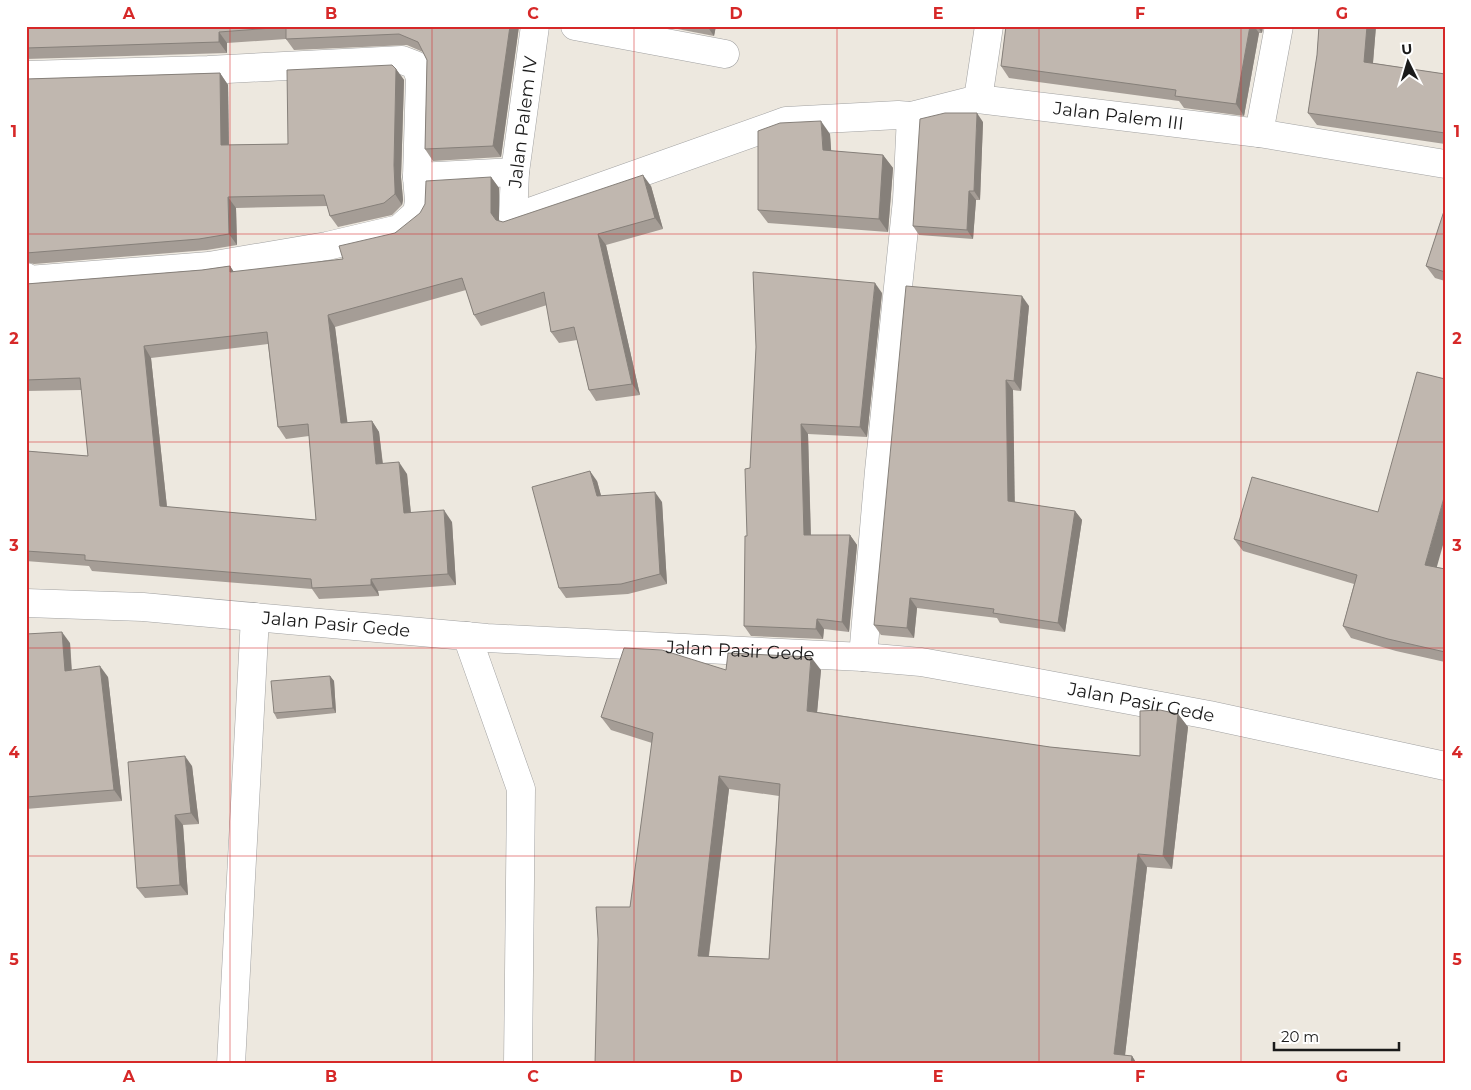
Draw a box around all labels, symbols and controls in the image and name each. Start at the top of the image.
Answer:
text: A [122,4,136,23]
text: B [325,4,337,23]
text: C [527,4,539,23]
text: D [729,4,743,23]
text: E [933,4,943,23]
text: F [1135,4,1145,23]
text: G [1336,4,1348,23]
north arrow [1384,38,1434,88]
text: U [1401,40,1413,58]
street label: Jalan Palem IV [504,54,542,190]
street label: Jalan Palem III [1051,97,1185,135]
text: 1 [11,122,17,141]
text: 1 [1454,122,1460,141]
text: 2 [9,329,19,348]
text: 2 [1452,329,1462,348]
text: 3 [8,536,19,555]
text: 3 [1451,536,1462,555]
street label: Jalan Pasir Gede [260,607,411,642]
street label: Jalan Pasir Gede [664,636,815,666]
street label: Jalan Pasir Gede [1065,678,1216,727]
text: 4 [8,743,20,762]
text: 4 [1451,743,1463,762]
text: 5 [9,950,19,969]
text: 5 [1452,950,1462,969]
scale bar [1274,1020,1398,1052]
text: 20 m [1281,1027,1319,1046]
text: A [122,1067,136,1086]
text: B [325,1067,337,1086]
text: C [527,1067,539,1086]
text: D [729,1067,743,1086]
text: E [933,1067,943,1086]
text: F [1135,1067,1145,1086]
text: G [1336,1067,1348,1086]

